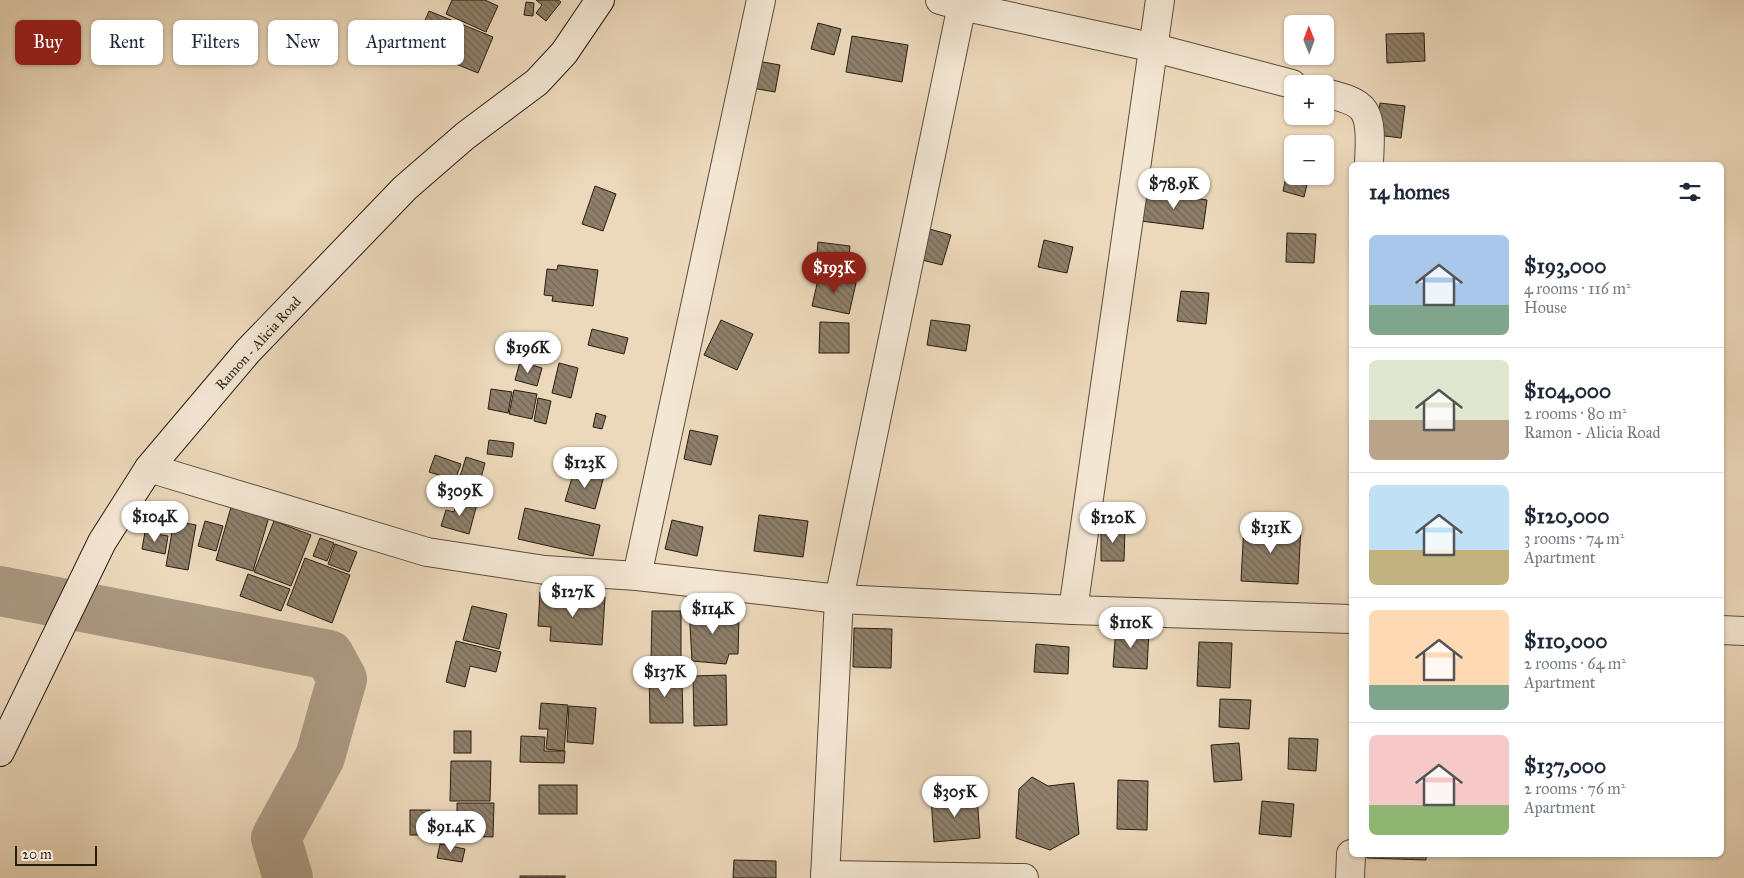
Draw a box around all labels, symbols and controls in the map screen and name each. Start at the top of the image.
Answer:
north arrow [1284,15,1334,65]
map controls [1284,15,1334,185]
chip: Buy [15,20,81,65]
chip: Rent [91,20,163,65]
chip: Filters [173,20,258,65]
chip: New [268,20,338,65]
chip: Apartment [348,20,464,65]
button: + [1284,75,1334,125]
button: − [1284,135,1334,185]
pin: $78.9K [1133,168,1215,210]
text: $78.9K [1149,174,1199,193]
icon: filters [1676,178,1704,206]
text: 14 homes [1369,179,1450,205]
pin: $193K [799,252,869,294]
text: $193,000 [1524,253,1607,279]
icon: home [1409,255,1469,315]
text: $193K [813,258,855,277]
text: 4 rooms · 116 m² [1524,279,1631,298]
street label: Ramon - Alicia Road [212,293,305,393]
text: House [1524,298,1567,317]
pin: $196K [493,332,563,374]
text: $196K [506,338,550,357]
text: $104,000 [1524,378,1611,404]
icon: home [1409,380,1469,440]
text: 2 rooms · 80 m² [1524,404,1627,423]
text: Ramon - Alicia Road [1524,423,1661,442]
pin: $123K [550,446,620,489]
text: $123K [564,453,606,472]
pin: $309K [425,474,495,517]
text: $309K [437,481,483,500]
pin: $104K [120,500,190,543]
pin: $120K [1078,502,1148,544]
text: $120,000 [1524,503,1610,529]
icon: home [1409,505,1469,565]
text: $104K [132,507,178,526]
text: $120K [1091,508,1135,527]
pin: $131K [1236,512,1306,554]
text: $131K [1251,518,1291,537]
text: 3 rooms · 74 m² [1524,529,1624,548]
text: Apartment [1524,548,1596,567]
pin: $127K [538,576,608,618]
text: $127K [551,582,595,601]
pin: $114K [678,592,748,635]
text: $114K [692,599,734,618]
pin: $110K [1096,606,1166,649]
text: $110K [1110,613,1152,632]
text: $110,000 [1524,628,1607,654]
icon: home [1409,630,1469,690]
text: 2 rooms · 64 m² [1524,654,1626,673]
pin: $137K [630,656,700,698]
text: $137K [644,662,686,681]
text: Apartment [1524,673,1596,692]
text: $137,000 [1524,753,1606,779]
icon: home [1409,755,1469,815]
pin: $305K [920,776,990,818]
text: 2 rooms · 76 m² [1524,779,1625,798]
text: $305K [933,782,977,801]
text: Apartment [1524,798,1596,817]
pin: $91.4K [410,810,492,853]
text: $91.4K [427,817,475,836]
scale bar [15,843,98,866]
text: 20 m [22,846,52,863]

